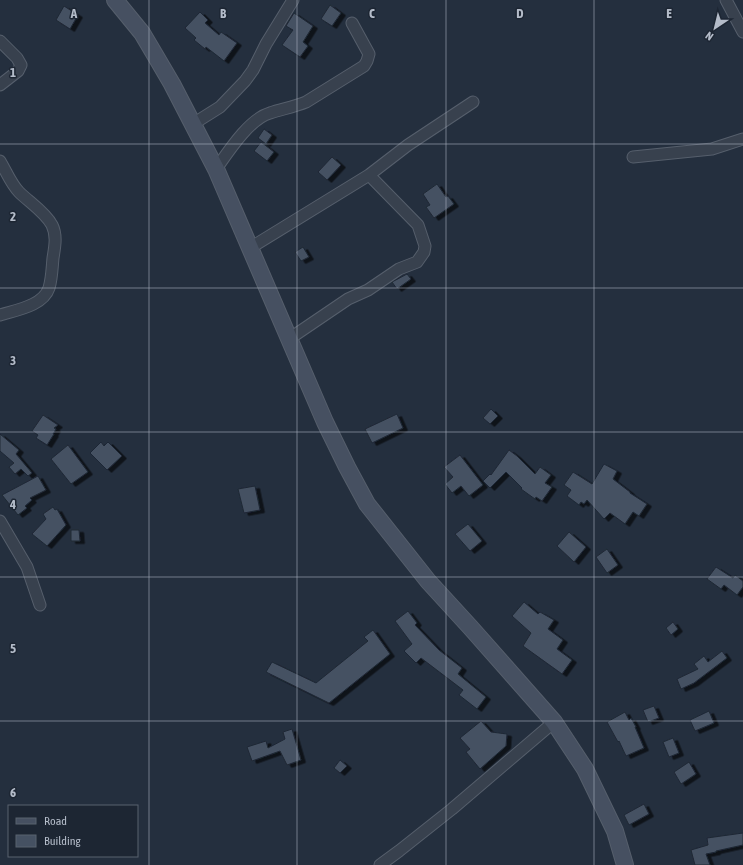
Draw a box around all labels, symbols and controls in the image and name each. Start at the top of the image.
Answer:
text: A [70,6,78,21]
text: B [220,6,227,21]
text: C [369,6,375,21]
text: D [516,6,524,21]
text: E [666,6,672,21]
north arrow [695,8,735,48]
text: N [703,29,715,43]
text: 1 [10,65,16,80]
text: 2 [10,209,16,224]
text: 3 [10,353,16,368]
text: 4 [9,497,16,512]
text: 5 [10,641,16,656]
text: 6 [10,785,16,800]
legend [8,805,138,857]
text: Road [44,814,67,828]
text: Building [44,834,82,848]

